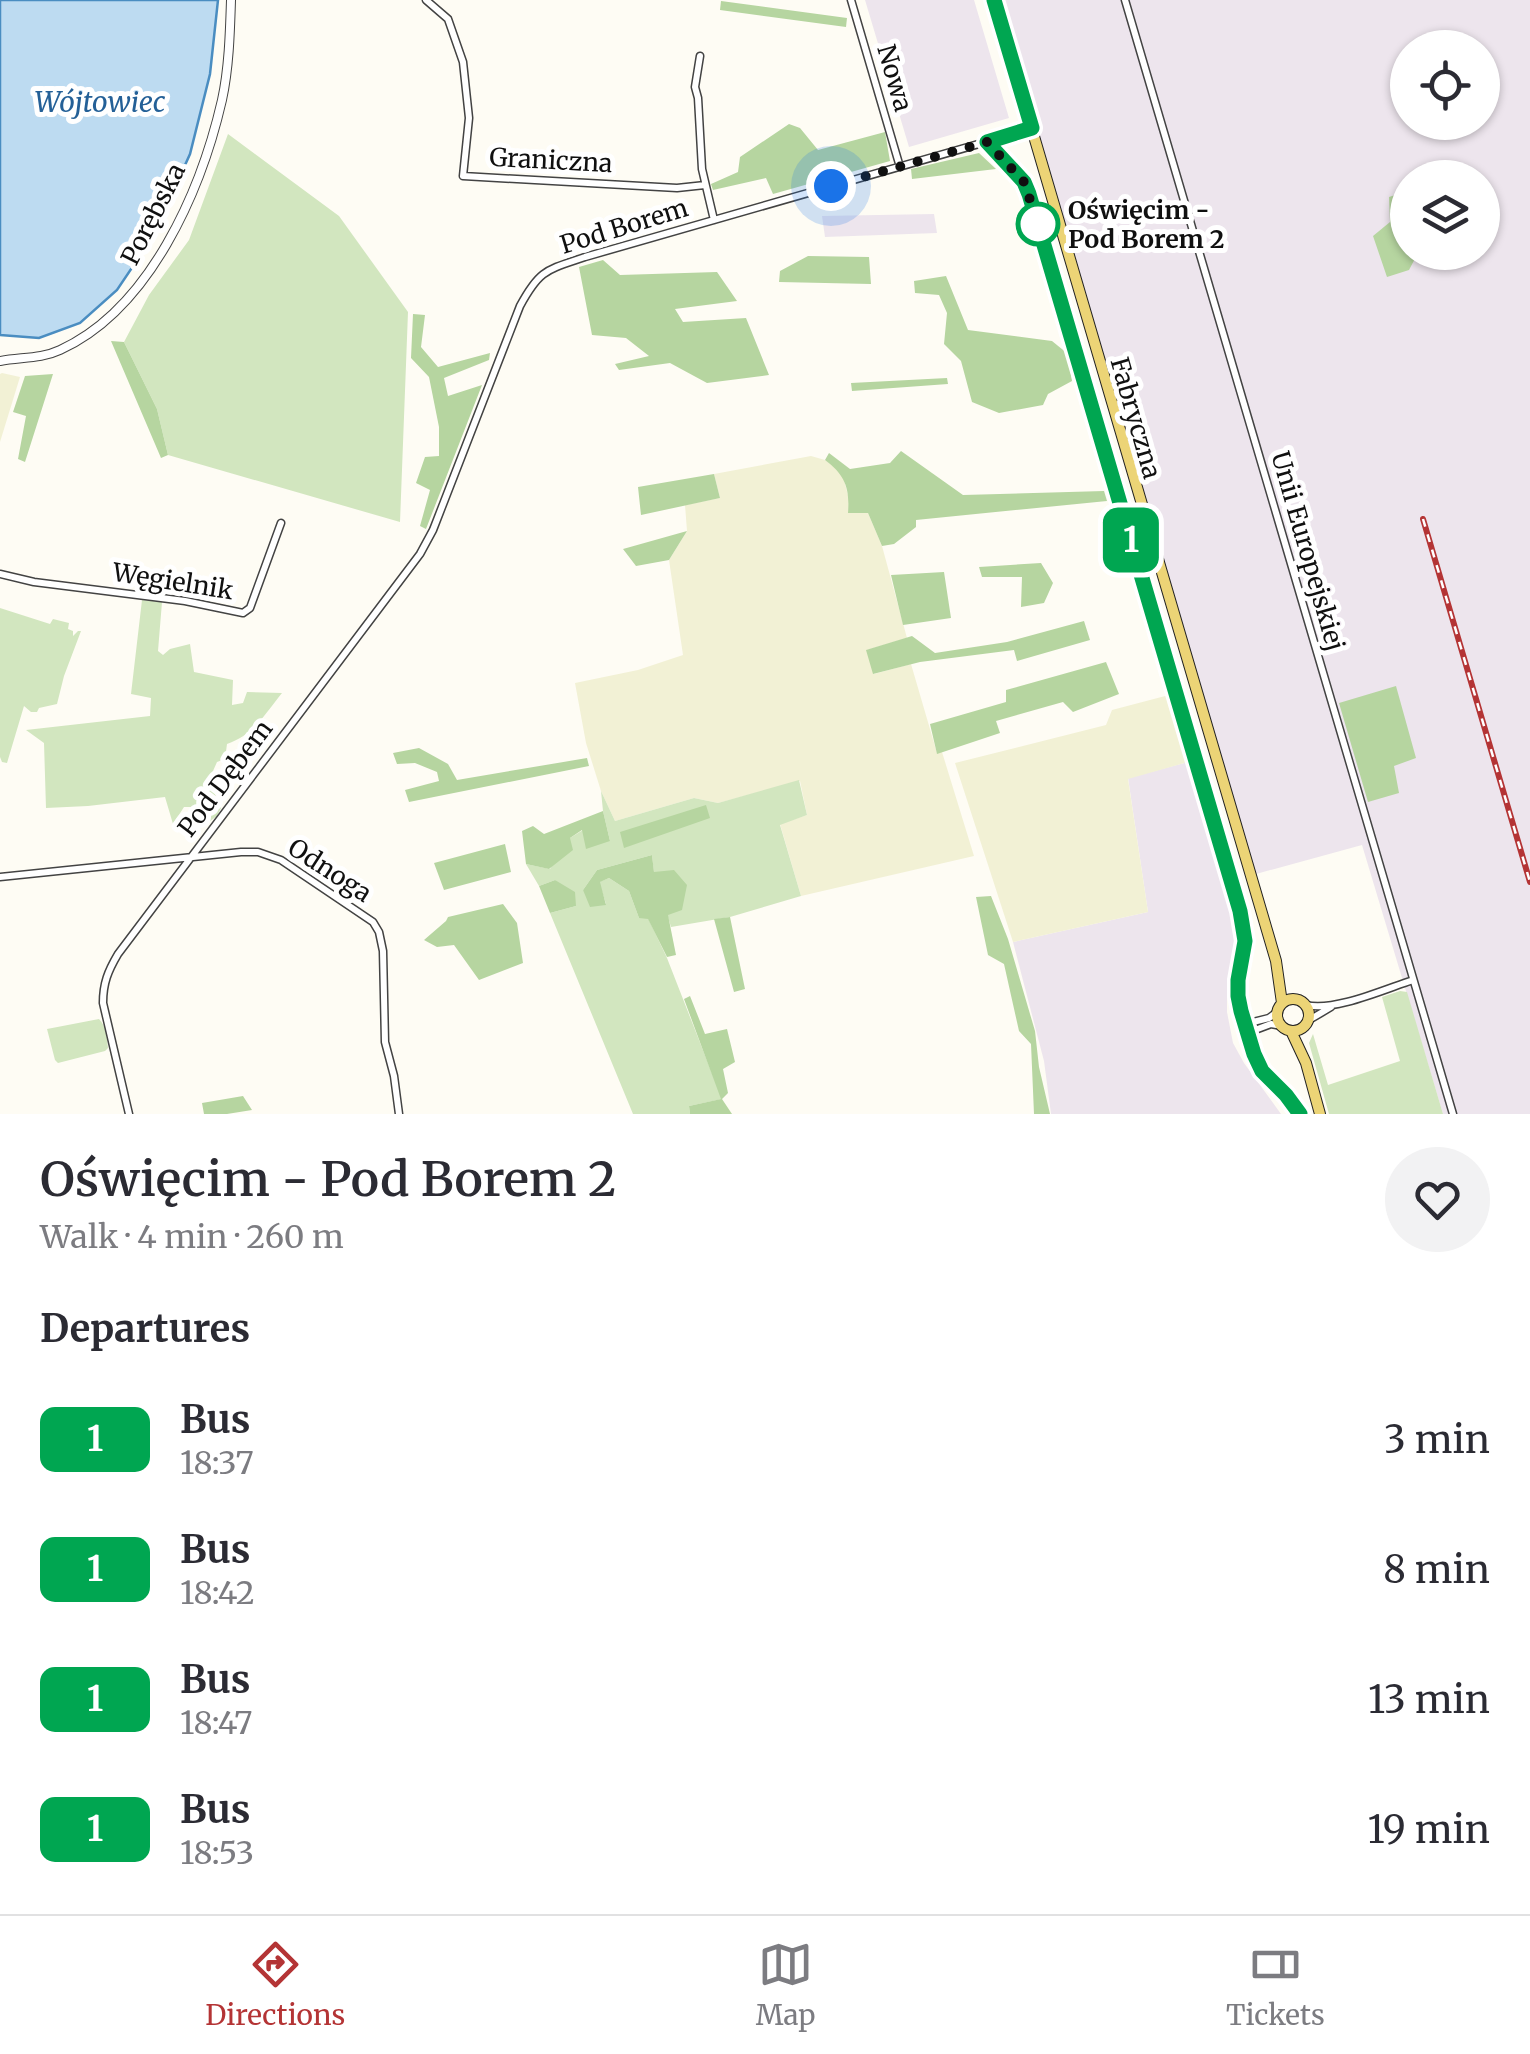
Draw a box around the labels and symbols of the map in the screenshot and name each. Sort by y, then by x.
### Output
street label: Nowa [870,41,920,115]
water label: Wójtowiec [34,84,166,120]
street label: Graniczna [489,141,613,179]
street label: Porębska [114,158,192,270]
your location [806,161,856,211]
street label: Pod Borem [556,191,692,261]
place label: Oświęcim - Pod Borem 2 [1068,194,1224,255]
marker: Oświęcim - Pod Borem 2 [1017,203,1059,245]
street label: Fabryczna [1103,354,1169,482]
street label: Unii Europejskiej [1264,447,1352,655]
line badge: 1 [1098,508,1164,572]
street label: Węgielnik [109,556,236,606]
street label: Pod Dębem [171,713,279,843]
street label: Odnoga [282,831,378,909]

